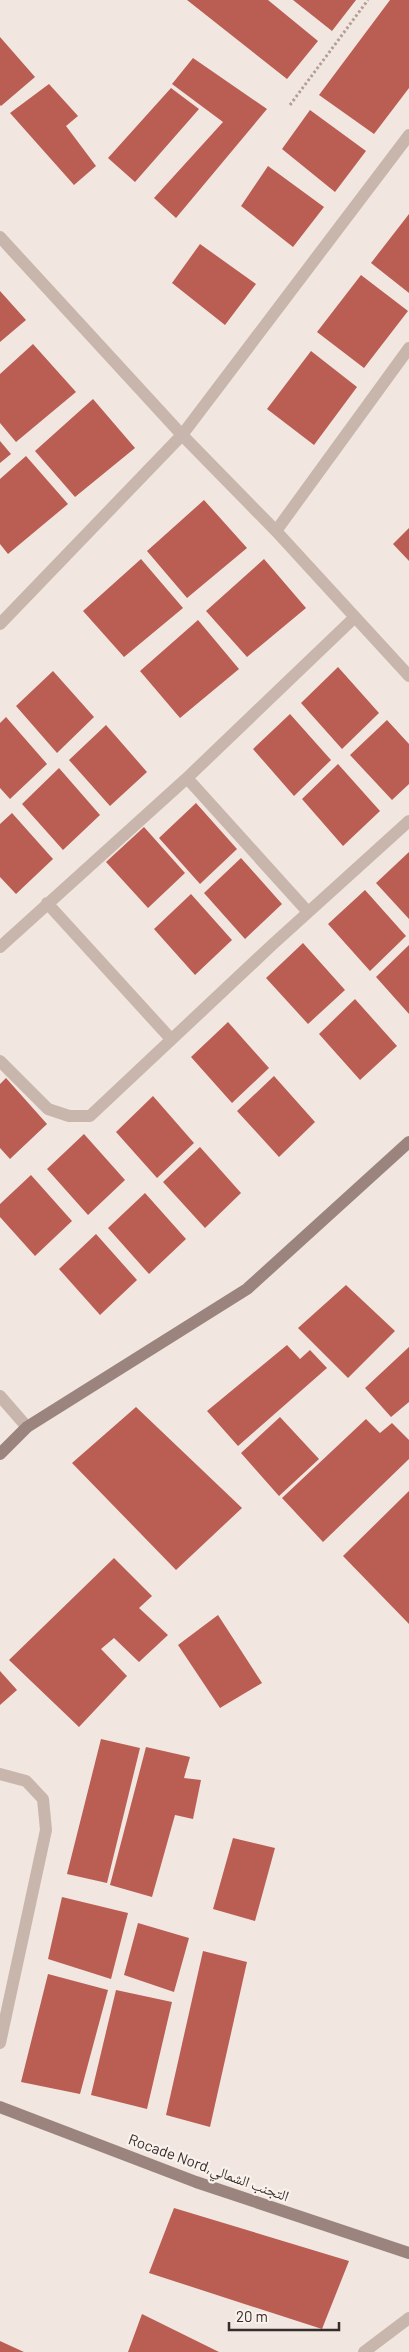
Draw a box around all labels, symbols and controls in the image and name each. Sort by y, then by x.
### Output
street label: Rocade Nord,التجنب الشمالي [125,2130,292,2208]
scale bar [229,2300,339,2332]
text: 20 m [236,2307,268,2325]

